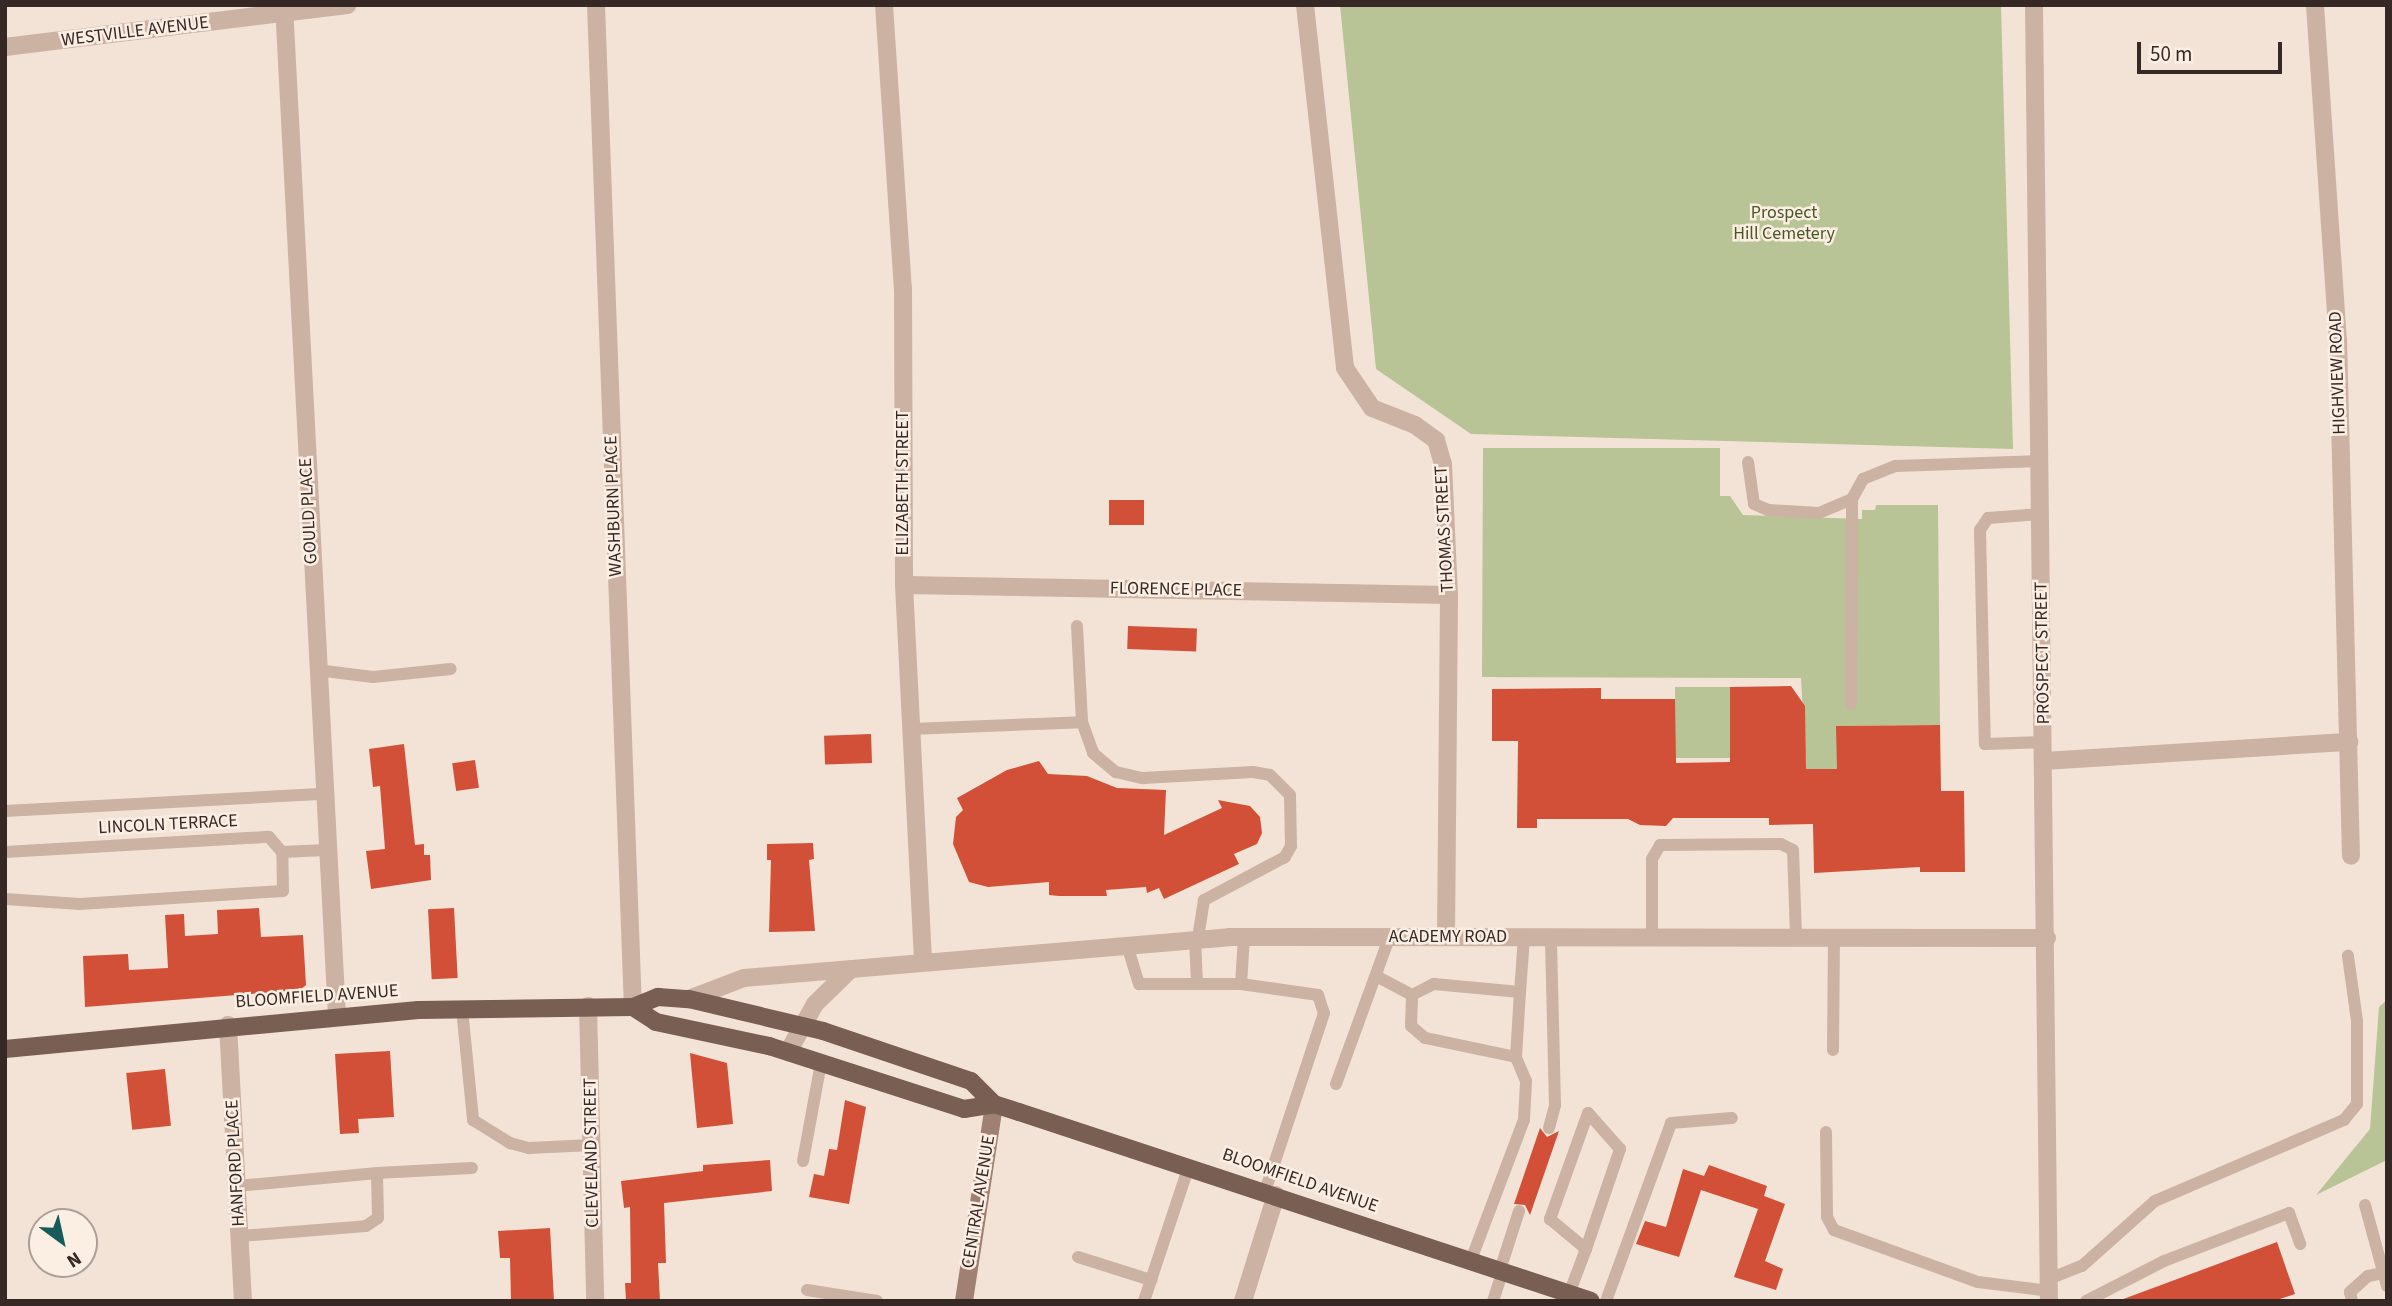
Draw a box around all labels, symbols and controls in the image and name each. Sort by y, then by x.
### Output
street label: WESTVILLE AVENUE [60,12,210,52]
scale bar [2140,28,2285,72]
text: 50 m [2150,39,2192,69]
park label: Prospect Hill Cemetery [1733,203,1835,246]
street label: HIGHVIEW ROAD [2325,311,2351,435]
street label: ELIZABETH STREET [892,410,914,556]
street label: WASHBURN PLACE [601,435,627,577]
street label: GOULD PLACE [295,457,323,565]
street label: THOMAS STREET [1431,465,1459,593]
street label: FLORENCE PLACE [1110,578,1242,602]
street label: PROSPECT STREET [2031,582,2055,724]
street label: LINCOLN TERRACE [98,811,238,839]
street label: ACADEMY ROAD [1389,926,1507,948]
street label: BLOOMFIELD AVENUE [235,981,399,1013]
street label: CLEVELAND STREET [580,1078,604,1228]
street label: HANFORD PLACE [222,1099,250,1227]
street label: CENTRAL AVENUE [958,1134,1000,1270]
street label: BLOOMFIELD AVENUE [1219,1144,1381,1218]
north arrow [28,1208,98,1278]
text: N [61,1245,86,1274]

